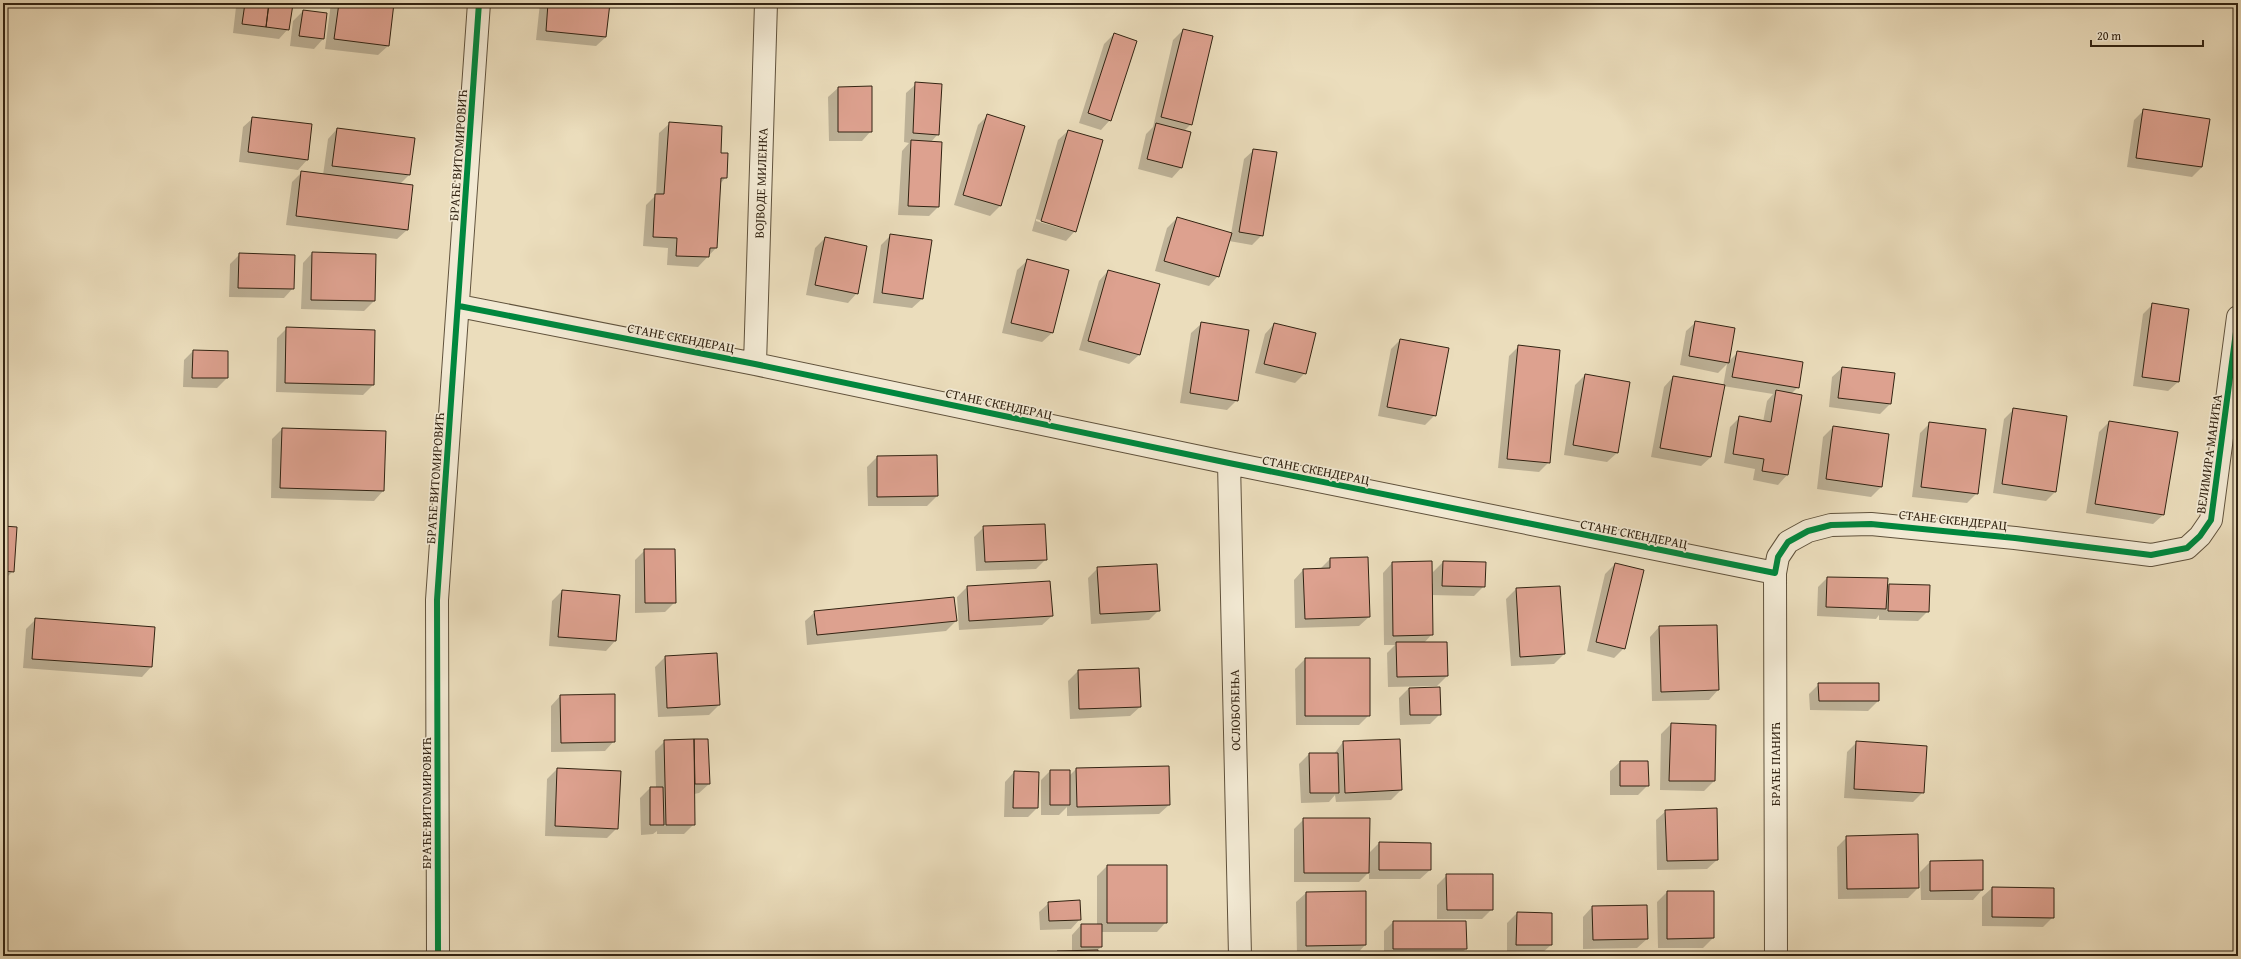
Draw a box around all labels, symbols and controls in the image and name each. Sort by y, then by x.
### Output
scale bar [2091,22,2203,48]
text: 20 m [2097,27,2121,44]
street label: БРАЋЕ ВИТОМИРОВИЋ [444,88,472,222]
street label: ВОЈВОДЕ МИЛЕНКА [750,127,772,239]
street label: СТАНЕ СКЕНДЕРАЦ [626,318,737,358]
street label: СТАНЕ СКЕНДЕРАЦ [944,383,1055,425]
street label: ВЕЛИМИРА МАНИЋА [2191,393,2227,515]
street label: БРАЋЕ ВИТОМИРОВИЋ [421,411,449,545]
street label: СТАНЕ СКЕНДЕРАЦ [1261,450,1372,490]
street label: СТАНЕ СКЕНДЕРАЦ [1898,505,2009,535]
street label: СТАНЕ СКЕНДЕРАЦ [1579,514,1690,554]
street label: ОСЛОБОЂЕЊА [1225,669,1245,751]
street label: БРАЋЕ ПАНИЋ [1766,721,1785,806]
street label: БРАЋЕ ВИТОМИРОВИЋ [417,737,436,869]

